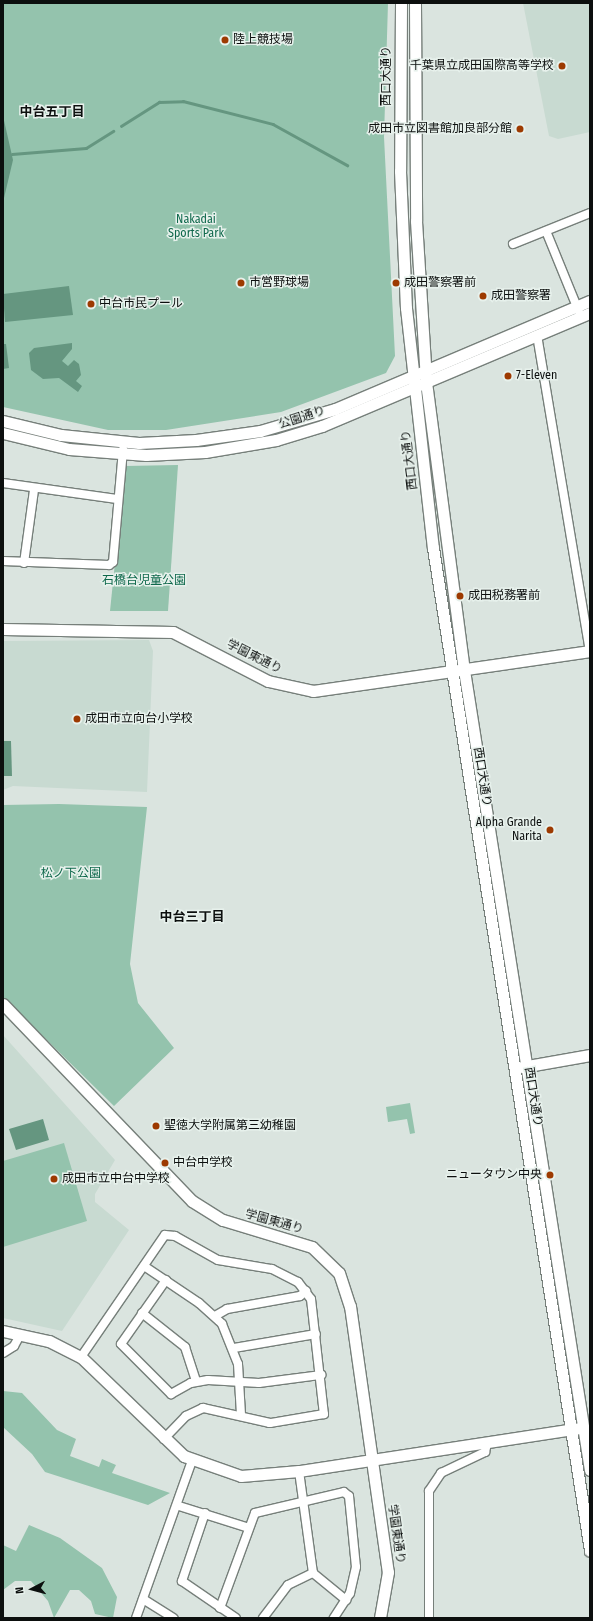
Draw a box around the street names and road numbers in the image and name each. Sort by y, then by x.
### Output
street label: 西口大通り [380,46,394,106]
street label: 公園通り [277,404,327,432]
street label: 西口大通り [399,429,421,491]
street label: 学園東通り [224,637,284,677]
street label: 西口大通り [470,746,494,808]
street label: 西口大通り [521,1066,545,1128]
street label: 学園東通り [243,1207,305,1237]
street label: 学園東通り [385,1503,407,1565]

